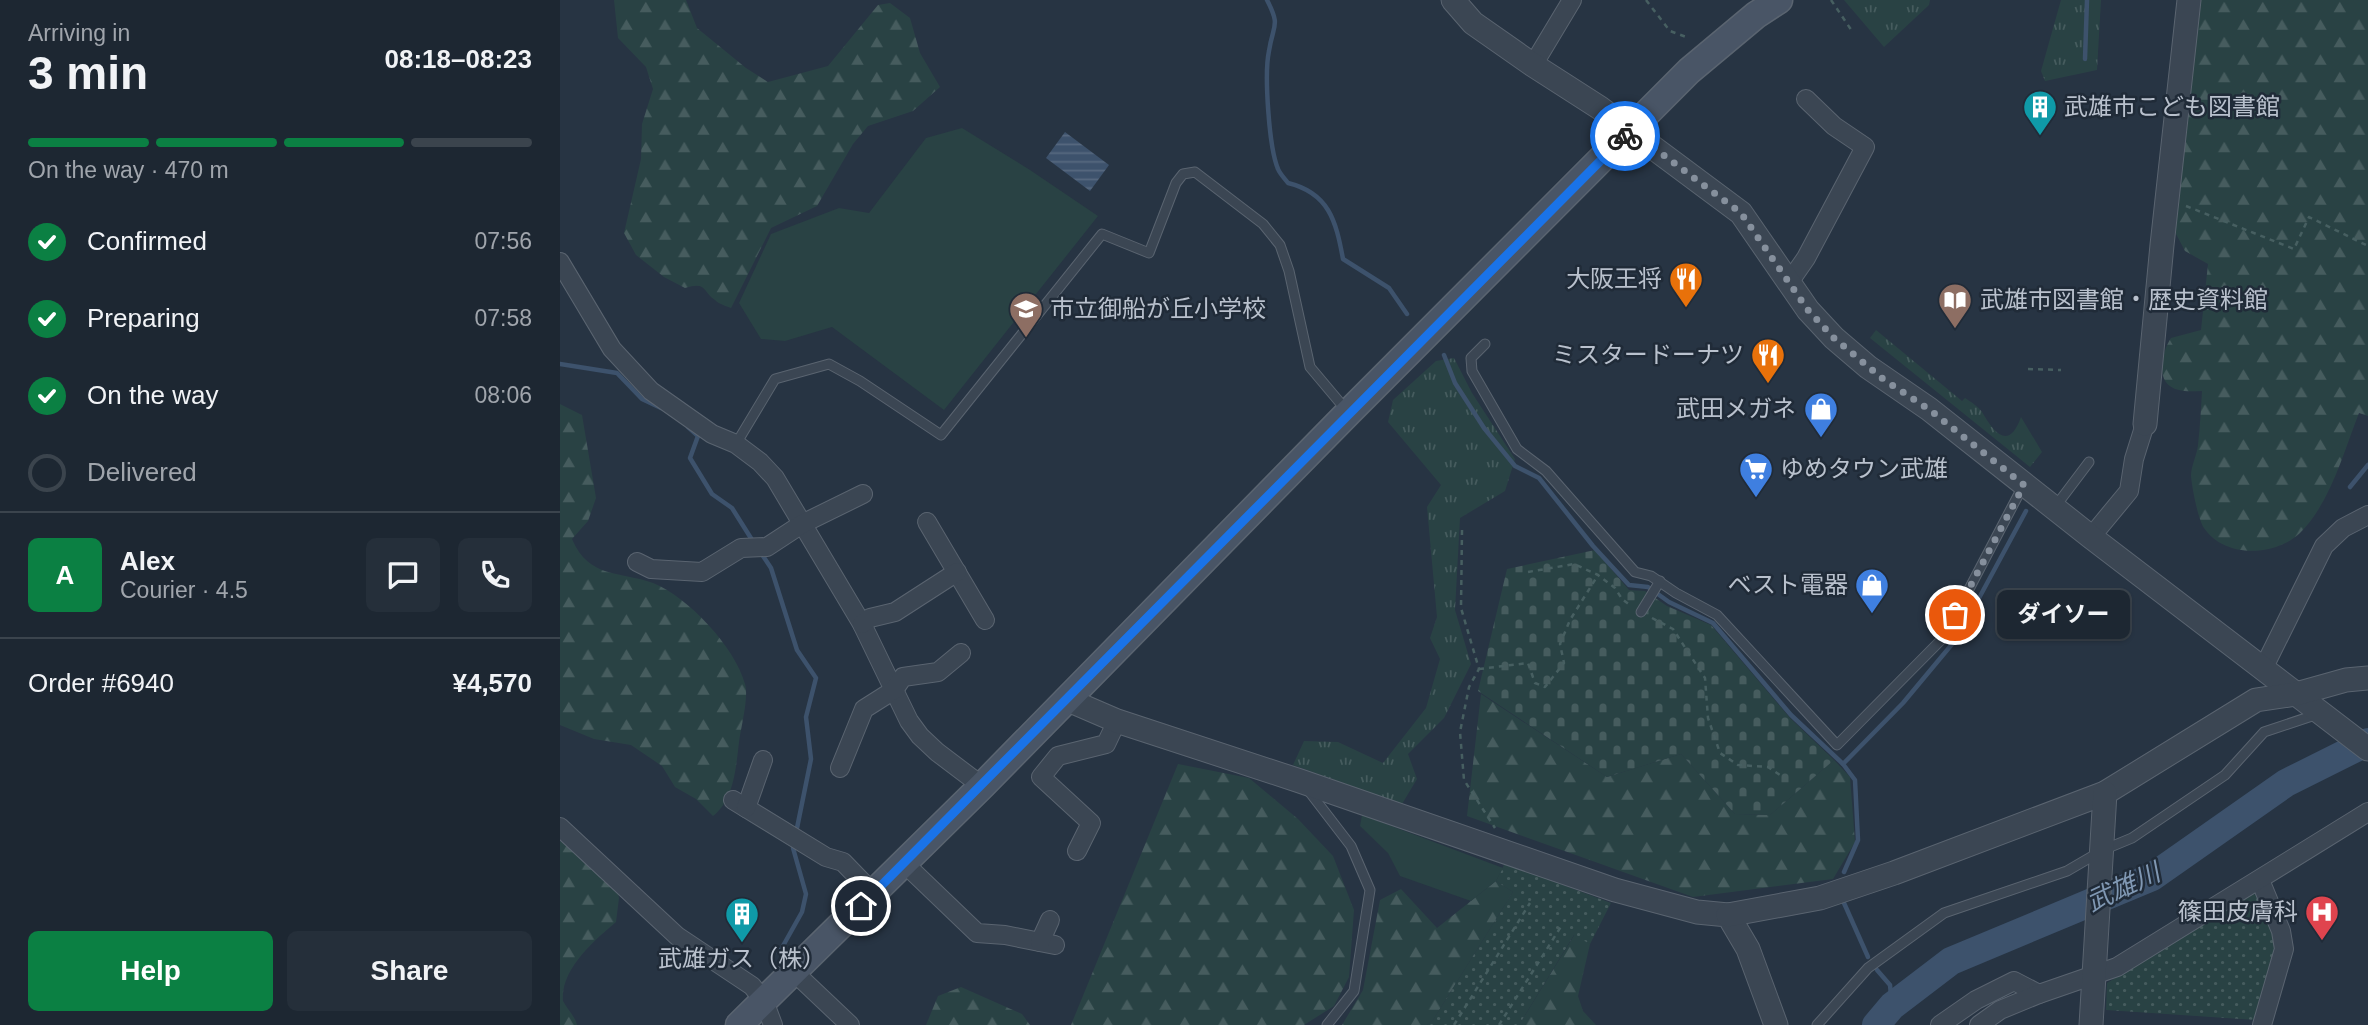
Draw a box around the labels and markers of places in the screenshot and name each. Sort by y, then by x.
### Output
building icon: 武雄市こども図書館 [2021,88,2059,137]
place label: 武雄市こども図書館 [2064,93,2280,120]
restaurant icon: 大阪王将 [1667,260,1705,309]
place label: 大阪王将 [1566,265,1662,292]
library icon: 武雄市図書館・歴史資料館 [1936,281,1974,330]
place label: 武雄市図書館・歴史資料館 [1980,286,2268,313]
school or university icon: 市立御船が丘小学校 [1007,290,1045,339]
place label: 市立御船が丘小学校 [1050,295,1266,322]
restaurant icon: ミスタードーナツ [1749,336,1787,385]
place label: ミスタードーナツ [1552,341,1744,368]
shop icon: 武田メガネ [1802,390,1840,439]
place label: 武田メガネ [1676,395,1796,422]
supermarket icon: ゆめタウン武雄 [1737,450,1775,499]
place label: ゆめタウン武雄 [1780,455,1948,482]
shop icon: ベスト電器 [1853,566,1891,615]
place label: ベスト電器 [1728,571,1848,598]
pin [1925,585,1985,645]
callout: ダイソー [1997,590,2130,640]
pin [831,876,891,936]
hospital icon: 篠田皮膚科 [2303,893,2341,942]
building icon: 武雄ガス（株） [723,895,761,944]
place label: 篠田皮膚科 [2178,898,2298,925]
place label: 武雄ガス（株） [658,945,826,972]

